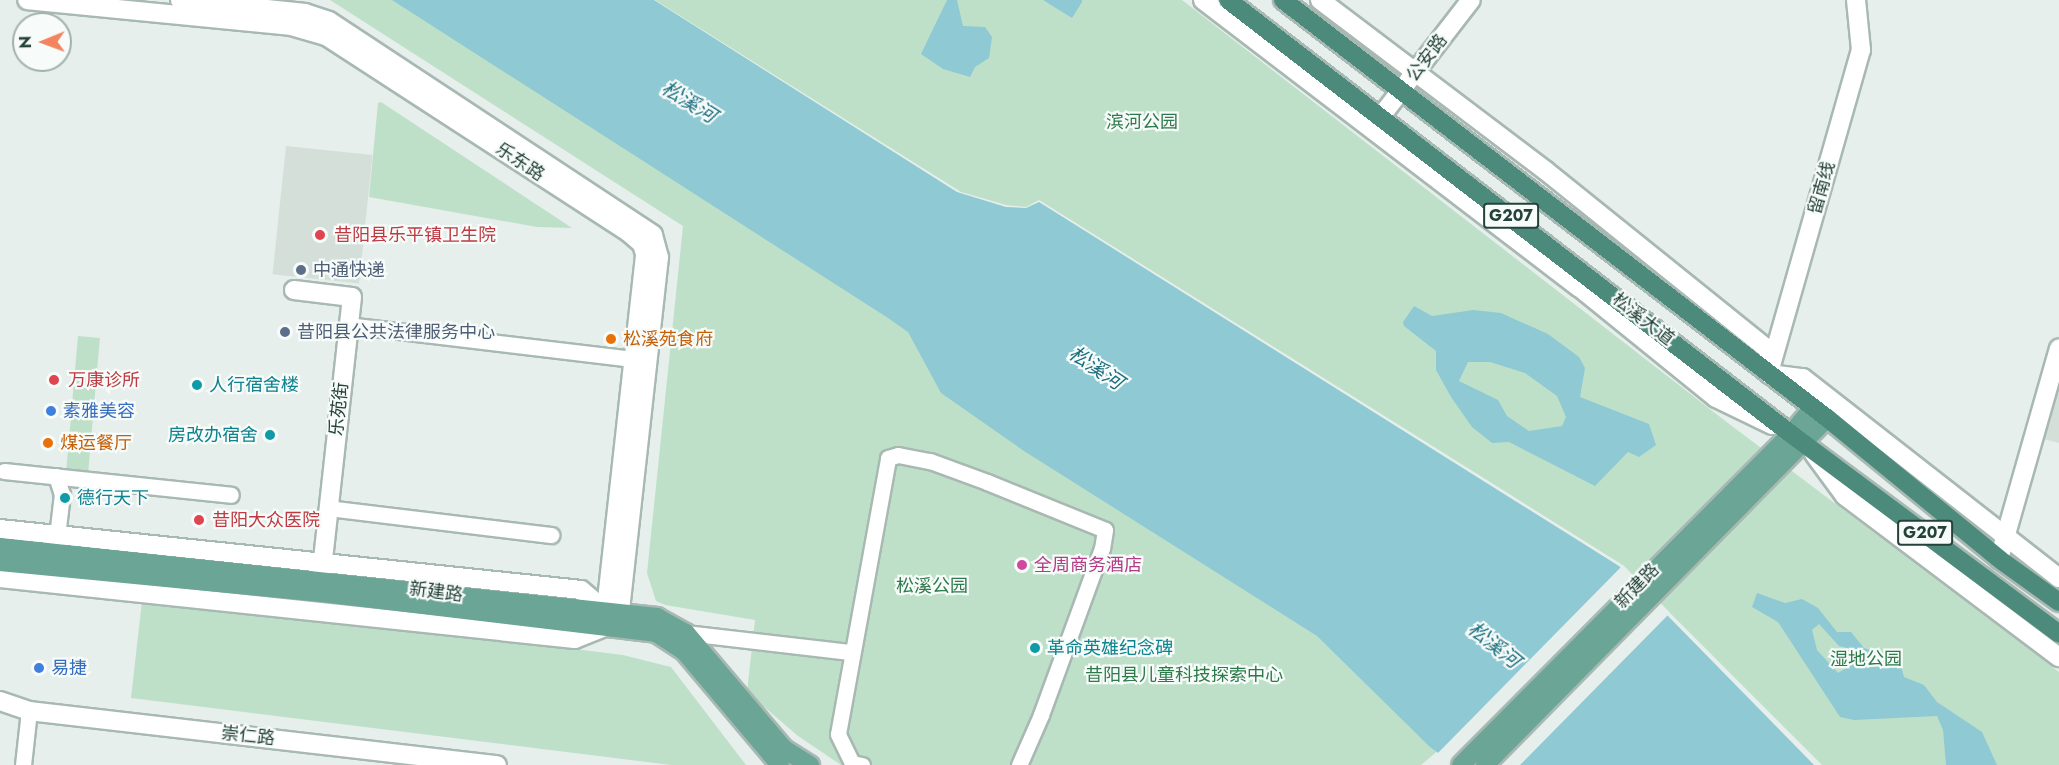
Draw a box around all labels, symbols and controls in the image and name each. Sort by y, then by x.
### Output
north arrow [12,12,72,72]
street label: 公安路 [1402,30,1452,86]
text: N [14,36,37,49]
water label: 松溪河 [657,76,721,128]
park label: 滨河公园 [1106,111,1178,133]
street label: 乐东路 [491,138,549,186]
street label: 留南线 [1804,159,1840,217]
road number: G207 [1482,203,1540,229]
place label: 昔阳县乐平镇卫生院 [334,224,496,246]
marker: 昔阳县乐平镇卫生院 [311,226,329,244]
place label: 中通快递 [313,259,385,281]
marker: 中通快递 [294,263,308,277]
street label: 松溪大道 [1608,288,1678,350]
place label: 昔阳县公共法律服务中心 [297,321,495,343]
marker: 昔阳县公共法律服务中心 [278,325,292,339]
place label: 松溪苑食府 [623,328,713,350]
marker: 松溪苑食府 [604,332,618,346]
water label: 松溪河 [1064,341,1128,395]
place label: 万康诊所 [68,369,140,391]
marker: 万康诊所 [45,371,63,389]
place label: 人行宿舍楼 [209,374,299,396]
marker: 人行宿舍楼 [190,378,204,392]
street label: 乐苑街 [325,381,353,437]
place label: 素雅美容 [63,400,135,422]
marker: 素雅美容 [44,404,58,418]
place label: 房改办宿舍 [168,424,258,446]
marker: 房改办宿舍 [263,428,277,442]
place label: 煤运餐厅 [60,432,132,454]
marker: 煤运餐厅 [41,436,55,450]
place label: 德行天下 [77,487,149,509]
marker: 德行天下 [58,491,72,505]
place label: 昔阳大众医院 [212,509,320,531]
marker: 昔阳大众医院 [190,511,208,529]
road number: G207 [1896,520,1954,546]
place label: 全周商务酒店 [1034,554,1142,576]
marker: 全周商务酒店 [1015,558,1029,572]
street label: 新建路 [1610,559,1664,613]
park label: 松溪公园 [896,575,968,597]
street label: 新建路 [408,578,464,606]
water label: 松溪河 [1463,617,1525,673]
place label: 革命英雄纪念碑 [1047,637,1173,659]
marker: 革命英雄纪念碑 [1028,641,1042,655]
park label: 湿地公园 [1830,648,1902,670]
place label: 易捷 [51,657,87,679]
marker: 易捷 [32,661,46,675]
park label: 昔阳县儿童科技探索中心 [1085,664,1283,686]
street label: 崇仁路 [220,722,276,750]

